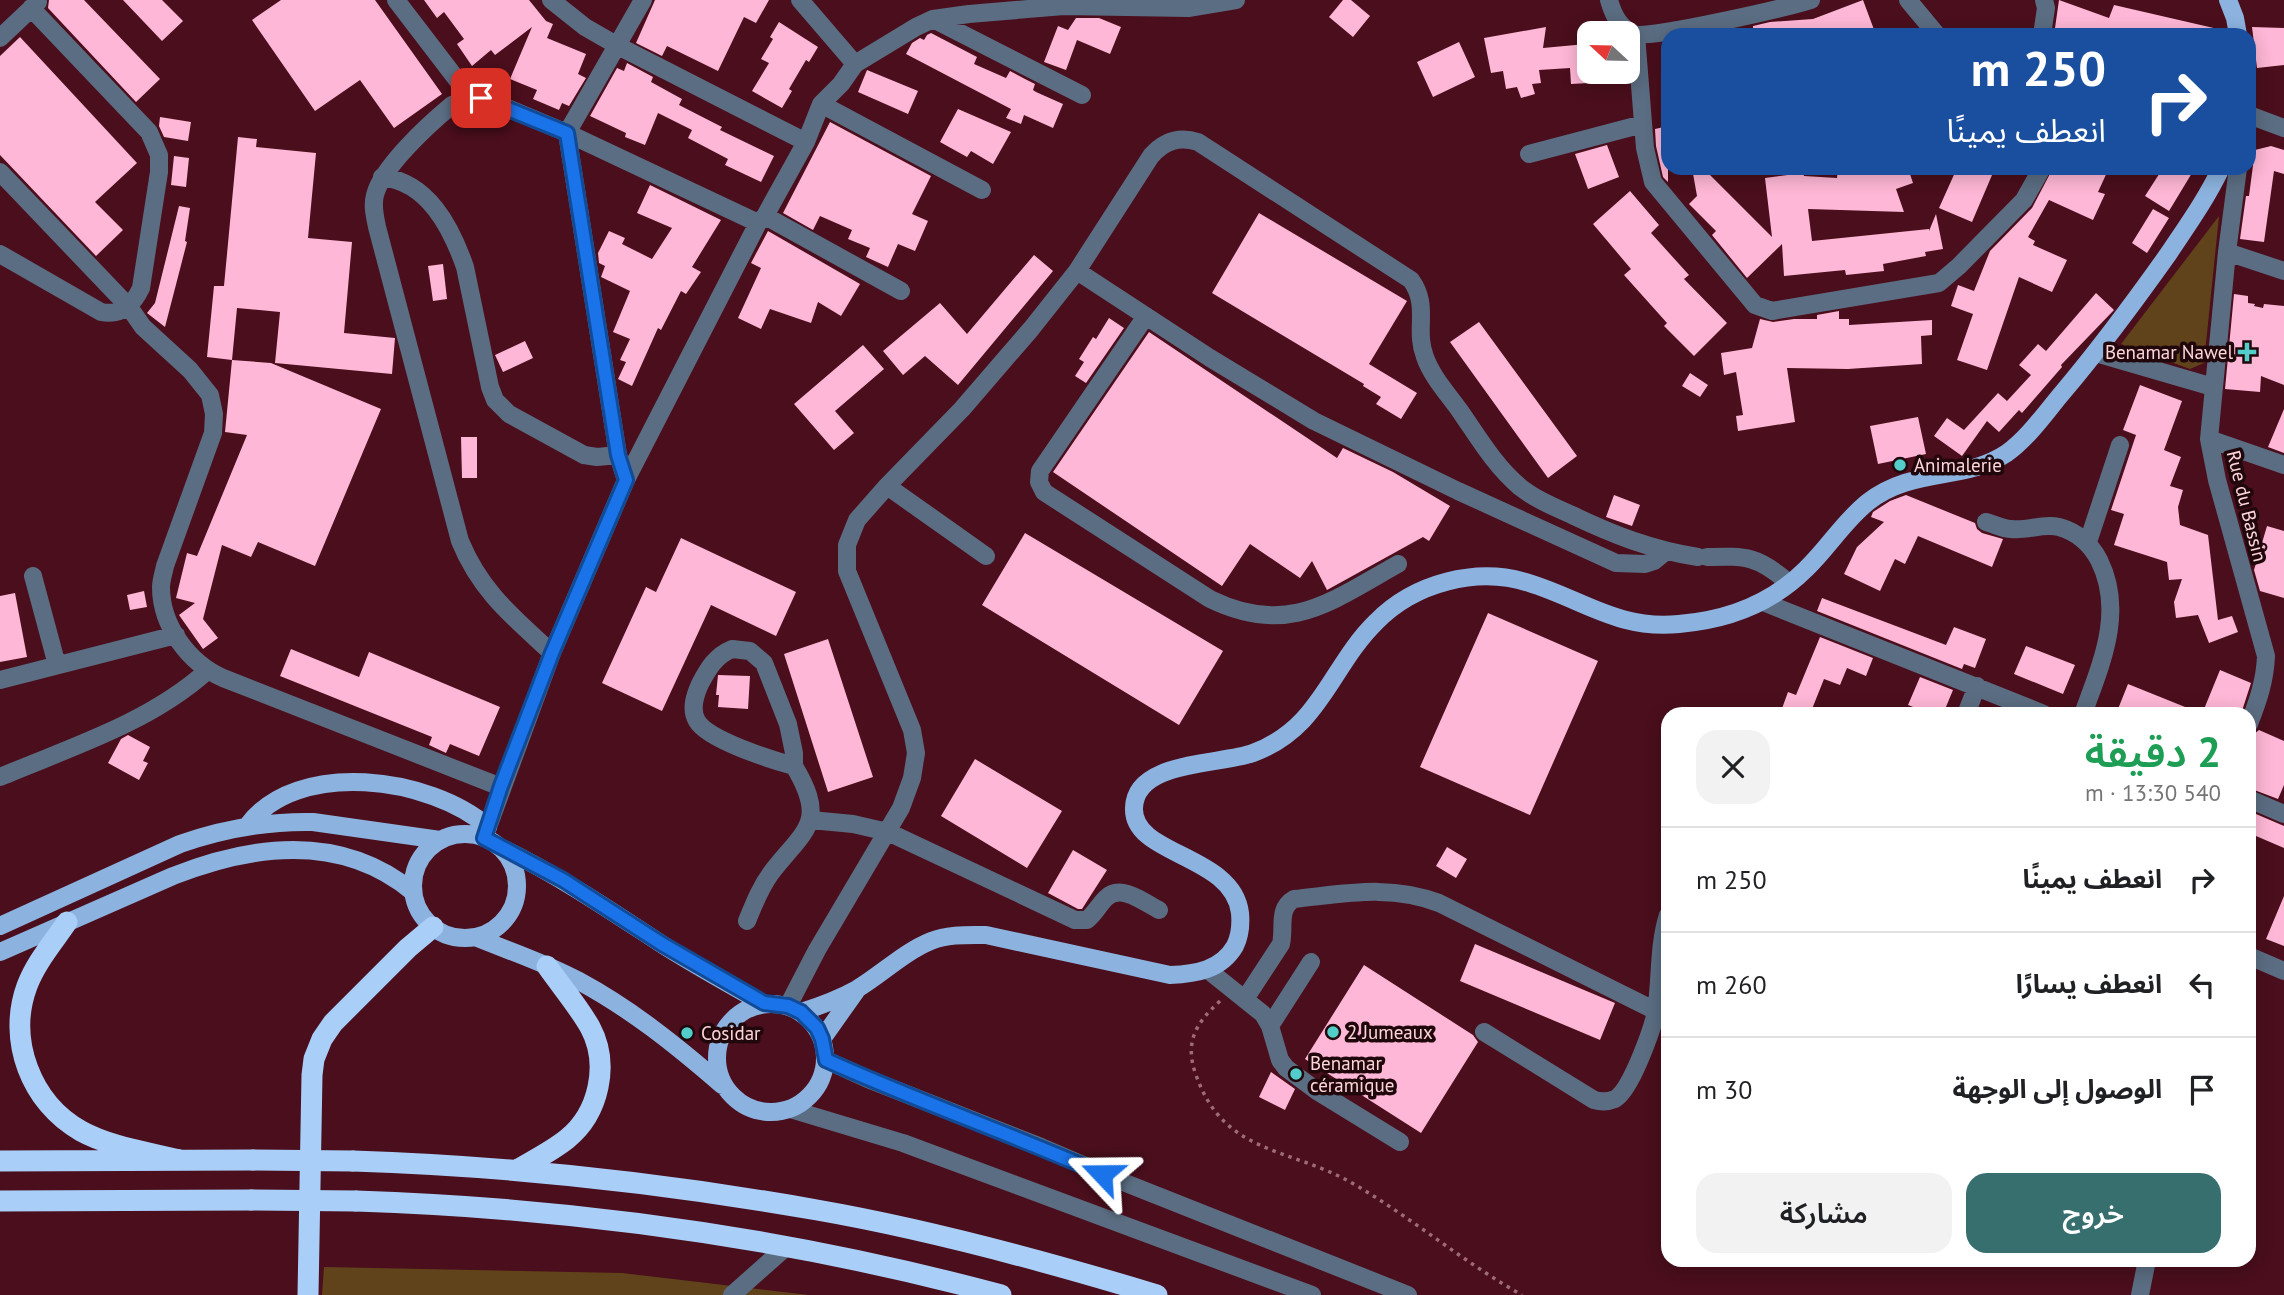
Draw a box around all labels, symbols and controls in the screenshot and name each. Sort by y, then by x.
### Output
north arrow [1577,21,1640,84]
map controls [1577,21,1640,84]
text: 250 m [1971,36,2106,100]
icon: right [2130,56,2221,147]
pin [451,68,511,128]
icon: arrive [462,79,500,117]
text: انعطف يمينًا [1946,109,2106,151]
place label: Benamar Nawel [2105,340,2233,364]
marker: Benamar Nawel [2239,344,2255,360]
street label: Rue du Bassin [2222,448,2272,564]
place label: Animalerie [1914,453,2002,477]
marker: Animalerie [1892,457,1908,473]
text: 2 دقيقة [2085,724,2221,779]
button: close [1696,730,1770,804]
text: 540 m · 13:30 [2085,778,2221,807]
icon: right [2183,861,2221,899]
text: انعطف يمينًا [2022,862,2162,895]
text: 250 m [1696,863,1767,896]
icon: left [2183,966,2221,1004]
text: انعطف يسارًا [2016,967,2162,1000]
text: 260 m [1696,968,1767,1001]
place label: 2 Jumeaux [1347,1020,1433,1044]
place label: Cosidar [701,1021,761,1045]
marker: 2 Jumeaux [1325,1024,1341,1040]
marker: Cosidar [679,1025,695,1041]
place label: Benamar céramique [1310,1051,1394,1097]
marker: Benamar céramique [1288,1066,1304,1082]
icon: arrive [2183,1071,2221,1109]
text: الوصول إلى الوجهة [1953,1072,2162,1105]
text: 30 m [1696,1073,1752,1106]
position arrow [1065,1137,1139,1211]
button: مشاركة [1696,1173,1952,1253]
button: خروج [1966,1173,2221,1253]

